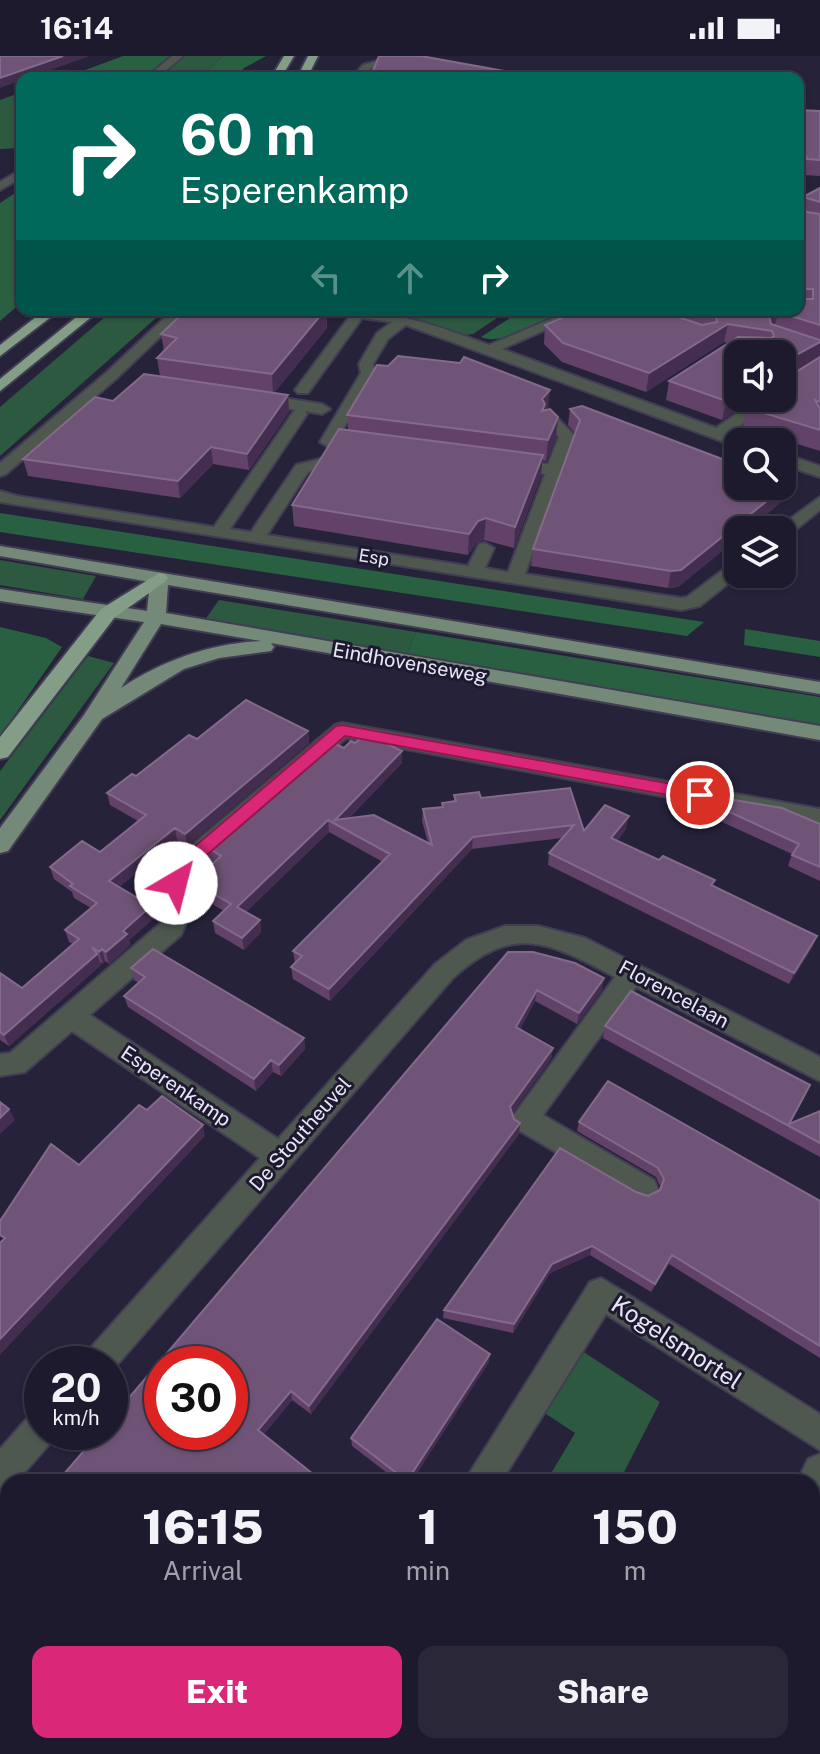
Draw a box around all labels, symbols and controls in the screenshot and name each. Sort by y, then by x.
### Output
text: 16:14 [40,10,113,46]
text: 60 m [180,102,316,168]
icon: right [48,104,152,208]
text: Esperenkamp [180,169,409,211]
icon: left [304,256,348,300]
icon: ahead [388,256,432,300]
icon: right [472,256,516,300]
map controls [724,340,796,588]
button: sound [724,340,796,412]
button: search [724,428,796,500]
button: layers [724,516,796,588]
street label: Esp [357,544,391,570]
street label: Eindhovenseweg [331,638,489,688]
pin [666,761,734,829]
icon: arrive [678,773,722,817]
position arrow [134,841,218,925]
street label: Florencelaan [615,955,733,1033]
street label: Esperenkamp [117,1040,235,1132]
street label: De Stoutheuvel [244,1072,356,1196]
street label: Kogelsmortel [607,1290,747,1394]
speed limit sign: 30 [144,1346,248,1450]
text: 20 [50,1364,102,1411]
text: km/h [52,1406,100,1430]
text: 16:15 [142,1498,264,1555]
text: 1 [417,1498,438,1555]
text: 150 [592,1498,678,1555]
text: Arrival [163,1555,243,1586]
text: min [406,1555,450,1586]
text: m [624,1555,646,1586]
button: Exit [32,1646,402,1738]
button: Share [418,1646,788,1738]

